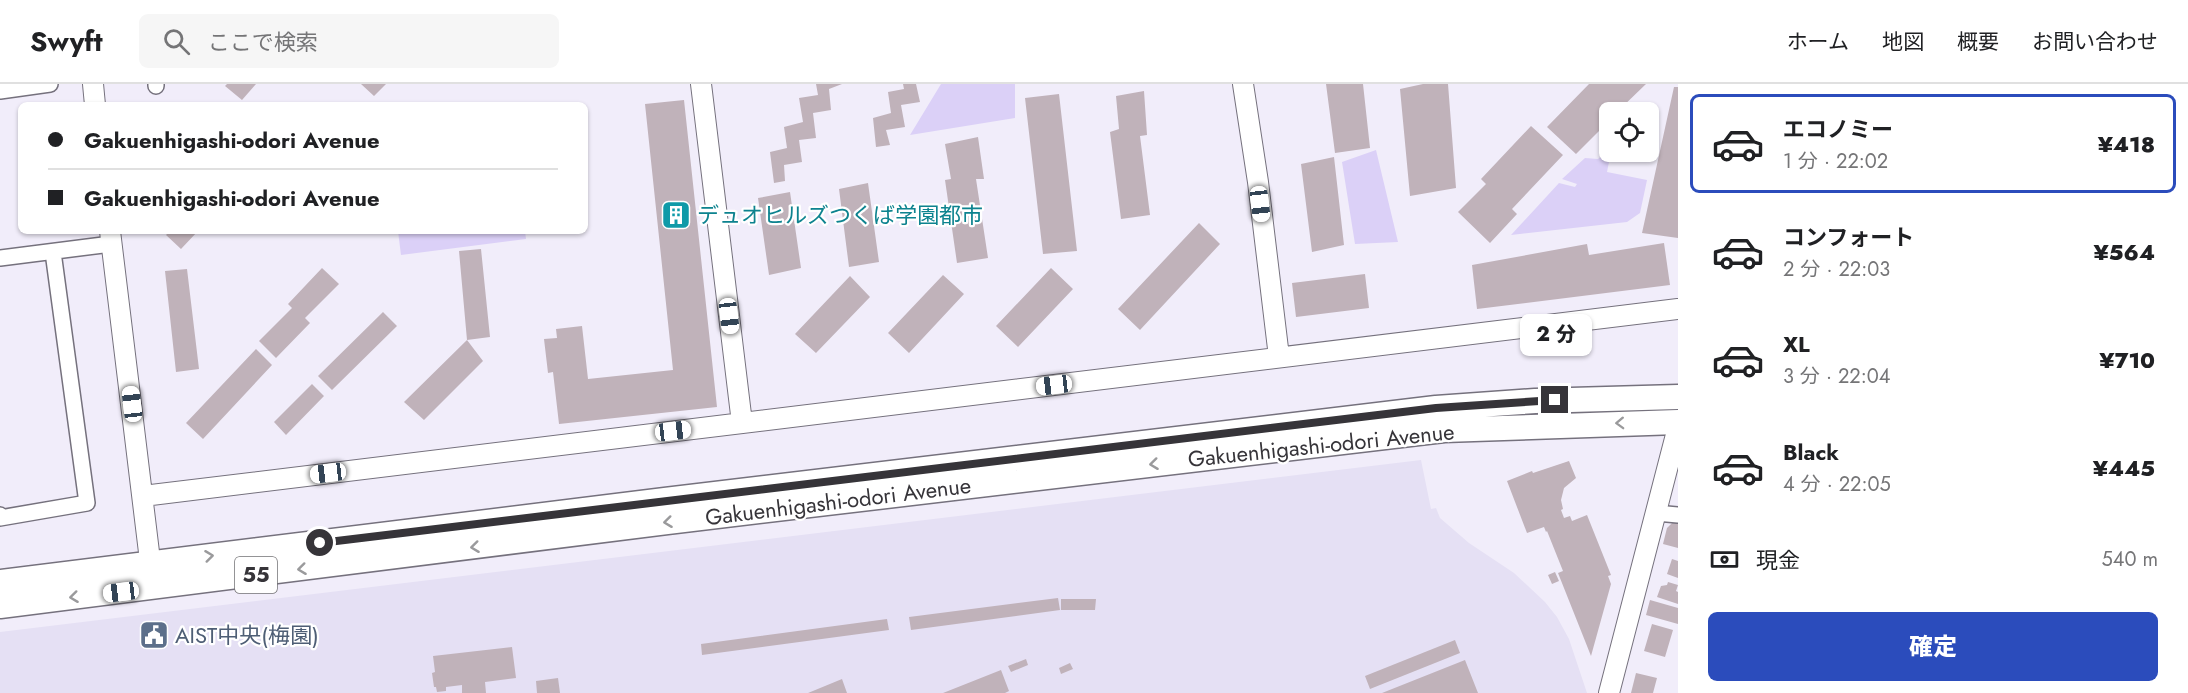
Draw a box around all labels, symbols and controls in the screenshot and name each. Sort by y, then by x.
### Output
search box [139,14,559,68]
text: Swyft [30,21,103,62]
icon: search [160,25,193,58]
text: ここで検索 [208,26,318,58]
text: ホーム [1787,27,1849,57]
text: 地図 [1882,27,1924,57]
text: 概要 [1957,27,1999,57]
text: お問い合わせ [2032,27,2158,57]
map controls [1599,102,1659,162]
button: locate [1599,102,1659,162]
text: エコノミー [1783,113,1893,145]
icon: car [1711,117,1765,171]
text: Gakuenhigashi-odori Avenue [84,124,380,156]
text: ¥418 [2098,128,2155,160]
text: 1 分 · 22:02 [1783,147,1888,176]
text: Gakuenhigashi-odori Avenue [84,182,380,214]
car [1249,185,1271,223]
building icon: デュオヒルズつくば学園都市 [660,199,692,231]
place label: デュオヒルズつくば学園都市 [697,199,983,231]
text: コンフォート [1783,221,1914,253]
icon: car [1711,225,1765,279]
text: ¥564 [2094,236,2155,268]
text: 2 分 · 22:03 [1783,255,1890,284]
car [718,297,740,335]
callout: 2 分 [1519,313,1591,355]
text: 2 分 [1536,320,1576,349]
text: XL [1783,328,1810,360]
icon: car [1711,333,1765,387]
text: ¥710 [2099,344,2155,376]
text: 3 分 · 22:04 [1783,362,1890,391]
car [1035,374,1073,396]
car [121,385,143,423]
route end [1541,386,1568,413]
street label: Gakuenhigashi-odori Avenue [1186,415,1456,475]
one-way arrow [1615,417,1624,429]
car [654,420,692,442]
text: Black [1783,436,1839,468]
icon: car [1711,441,1765,495]
text: ¥445 [2093,452,2155,484]
one-way arrow [1149,457,1158,470]
car [309,462,347,484]
street label: Gakuenhigashi-odori Avenue [703,469,973,533]
text: 4 分 · 22:05 [1783,470,1891,499]
one-way arrow [664,515,673,527]
route start [306,529,333,556]
one-way arrow [470,540,479,552]
icon: cash [1708,543,1741,576]
text: 現金 [1756,544,1800,576]
text: 540 m [2101,545,2158,574]
one-way arrow [204,551,213,563]
road number: 55 [235,557,277,593]
one-way arrow [297,562,306,575]
car [102,581,140,603]
one-way arrow [70,591,79,603]
button: 確定 [1708,612,2158,681]
public building icon: AIST中央(梅園) [138,619,170,651]
place label: AIST中央(梅園) [175,619,319,651]

